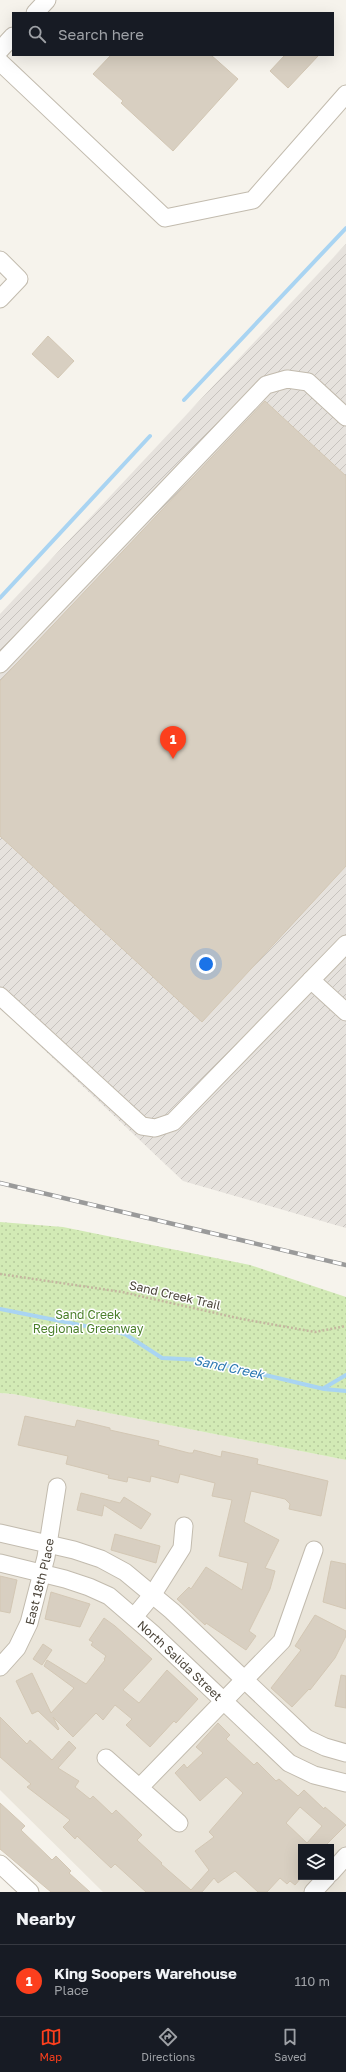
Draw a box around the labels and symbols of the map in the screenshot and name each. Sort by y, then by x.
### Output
pin: 1 [160,726,186,759]
your location [196,954,216,974]
street label: Sand Creek Trail [128,1277,222,1313]
park label: Sand Creek Regional Greenway [33,1307,144,1336]
water label: Sand Creek [193,1352,267,1383]
street label: East 18th Place [21,1537,56,1626]
street label: North Salida Street [135,1617,226,1704]

